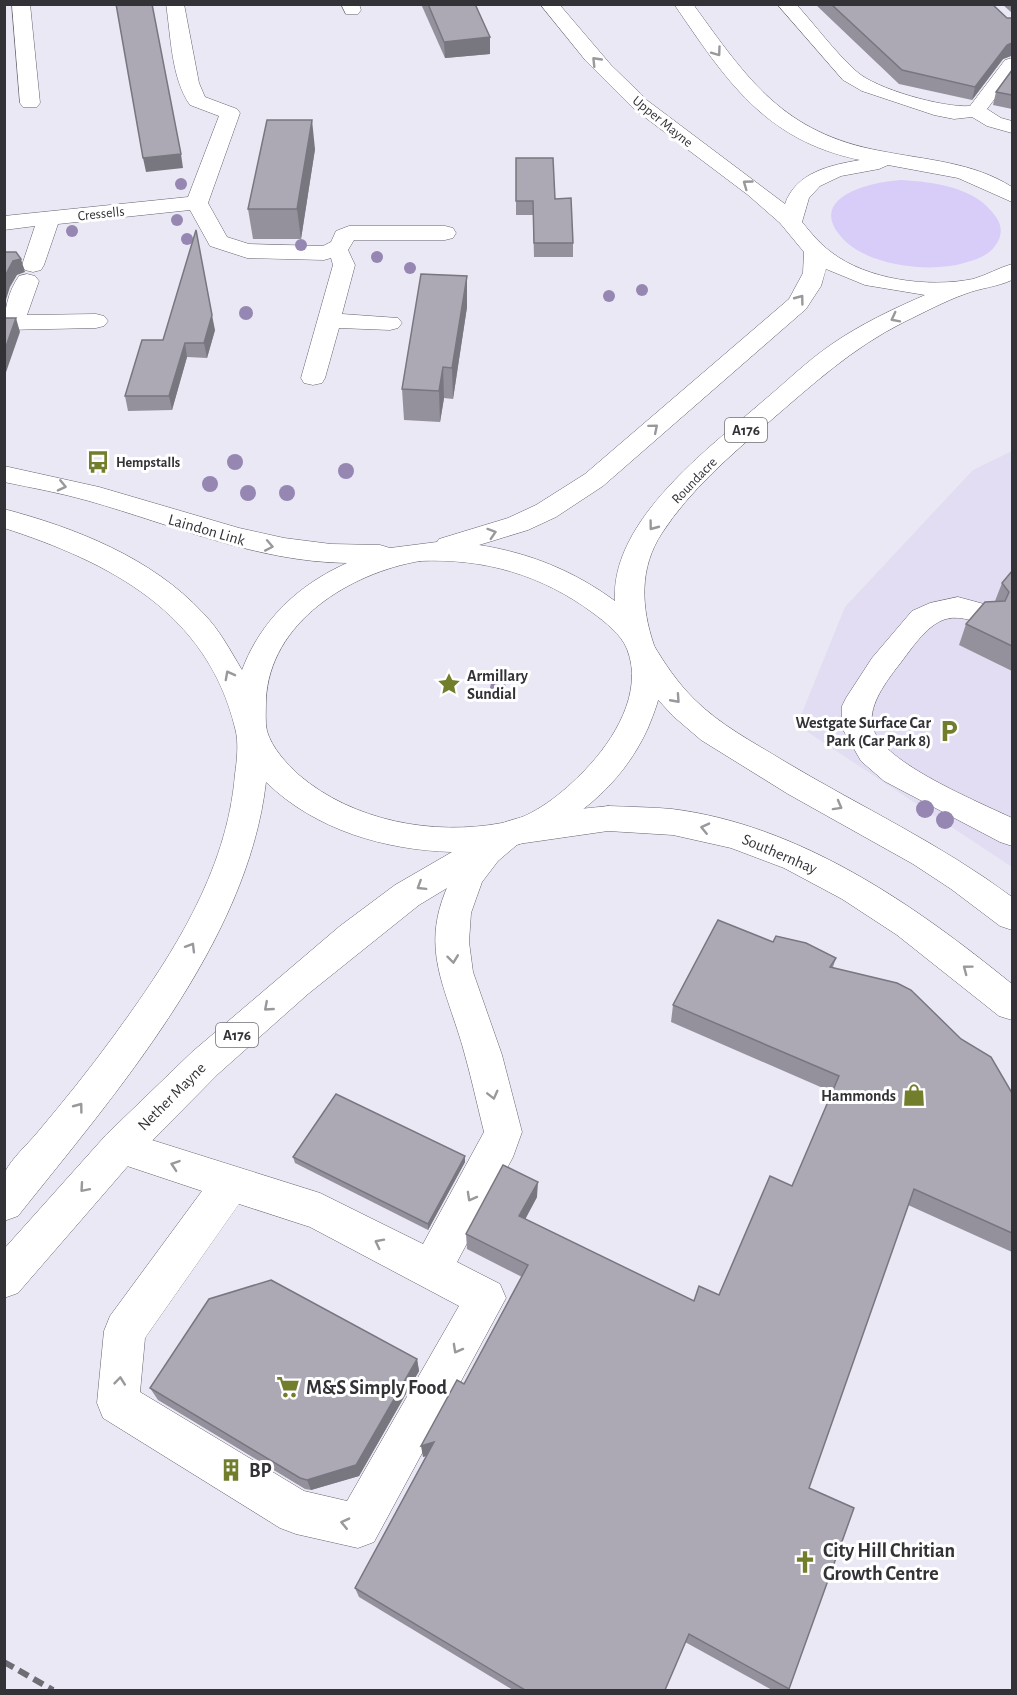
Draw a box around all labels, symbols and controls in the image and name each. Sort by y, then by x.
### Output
one-way arrow [710,45,721,56]
one-way arrow [593,57,604,68]
street label: Upper Mayne [630,93,695,150]
one-way arrow [742,180,753,191]
street label: Cressells [77,205,125,223]
one-way arrow [793,295,804,306]
one-way arrow [891,311,901,322]
road number: A176 [725,418,767,442]
one-way arrow [647,424,658,435]
bus stop icon: Hempstalls [85,449,111,475]
street label: Roundacre [669,455,720,507]
place label: Hempstalls [116,456,180,470]
one-way arrow [57,479,67,492]
street label: Laindon Link [166,511,248,549]
one-way arrow [649,519,660,530]
one-way arrow [486,528,497,541]
one-way arrow [264,539,274,552]
place label: Armillary Sundial [467,668,529,702]
one-way arrow [225,671,236,681]
place icon: Armillary Sundial [436,671,462,697]
one-way arrow [669,692,680,703]
place label: Westgate Surface Car Park (Car Park 8) [795,715,931,749]
parking icon: Westgate Surface Car Park (Car Park 8) [936,718,962,744]
one-way arrow [831,799,842,810]
one-way arrow [700,822,710,835]
street label: Southernhay [739,831,820,878]
one-way arrow [417,879,427,891]
one-way arrow [183,943,195,953]
one-way arrow [446,954,458,963]
one-way arrow [962,965,973,976]
one-way arrow [264,1000,275,1011]
road number: A176 [216,1023,258,1047]
street label: Nether Mayne [135,1060,209,1134]
shop icon: Hammonds [901,1082,927,1108]
place label: Hammonds [821,1088,896,1104]
one-way arrow [486,1090,499,1100]
one-way arrow [72,1103,83,1114]
one-way arrow [170,1159,181,1172]
one-way arrow [80,1181,91,1192]
one-way arrow [467,1191,478,1201]
one-way arrow [375,1238,386,1250]
one-way arrow [453,1343,464,1353]
supermarket icon: M&S Simply Food [275,1374,301,1400]
one-way arrow [113,1377,126,1386]
place label: M&S Simply Food [306,1378,447,1398]
building icon: BP [218,1457,244,1483]
place label: BP [249,1461,272,1481]
one-way arrow [341,1518,351,1531]
place label: City Hill Chritian Growth Centre [823,1541,955,1584]
church icon: City Hill Chritian Growth Centre [792,1549,818,1575]

